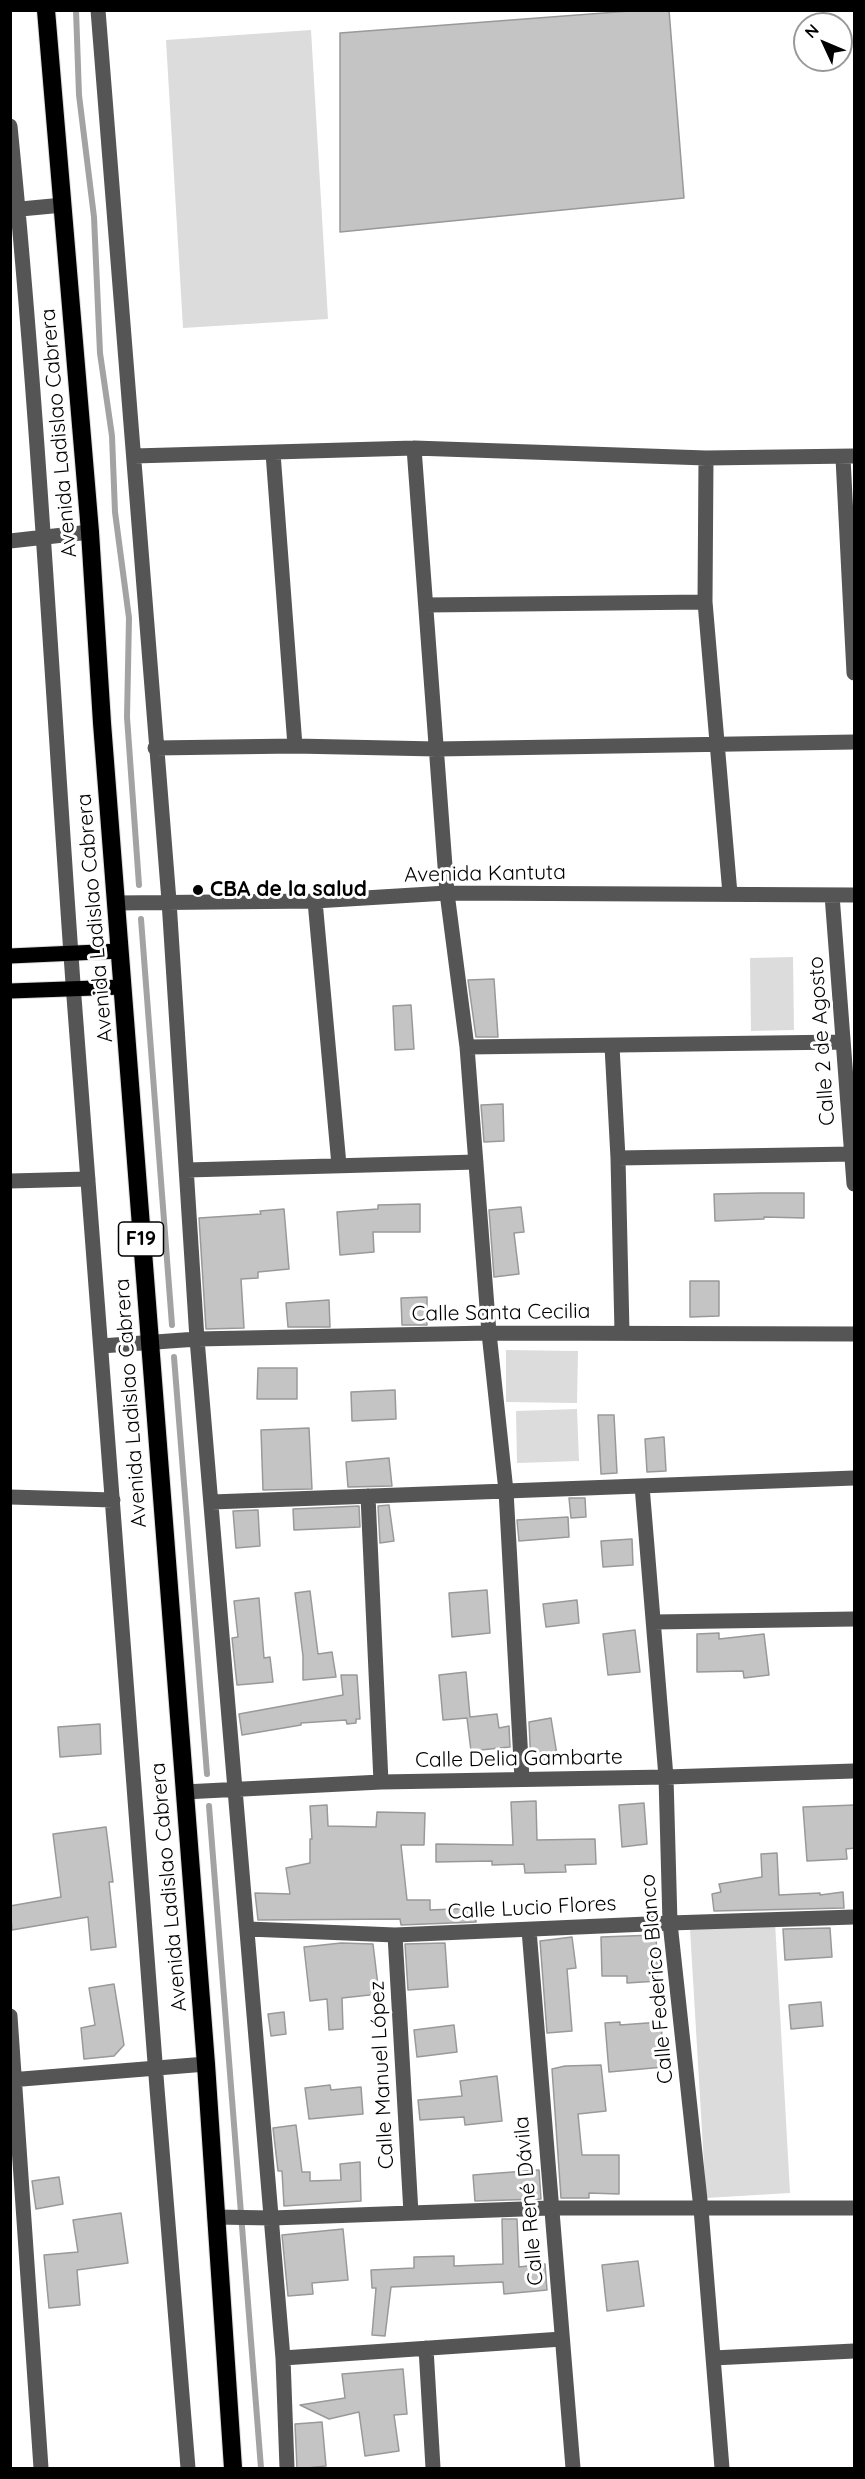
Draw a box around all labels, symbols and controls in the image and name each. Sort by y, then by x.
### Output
north arrow [793,12,853,72]
text: N [800,20,823,42]
street label: Avenida Ladislao Cabrera [36,307,82,559]
street label: Avenida Ladislao Cabrera [72,792,118,1044]
street label: Avenida Kantuta [404,860,566,888]
place label: CBA de la salud [210,877,367,903]
marker: CBA de la salud [191,883,205,897]
street label: Calle 2 de Agosto [804,955,840,1127]
road number: F19 [118,1222,164,1256]
street label: Avenida Ladislao Cabrera [110,1278,152,1528]
street label: Calle Santa Cecilia [411,1299,591,1327]
street label: Calle Delia Gambarte [415,1745,623,1773]
street label: Avenida Ladislao Cabrera [146,1761,192,2013]
street label: Calle Federico Blanco [635,1873,679,2085]
street label: Calle Lucio Flores [447,1891,617,1925]
street label: Calle Manuel López [364,1980,400,2170]
street label: Calle René Dávila [509,2115,549,2287]

